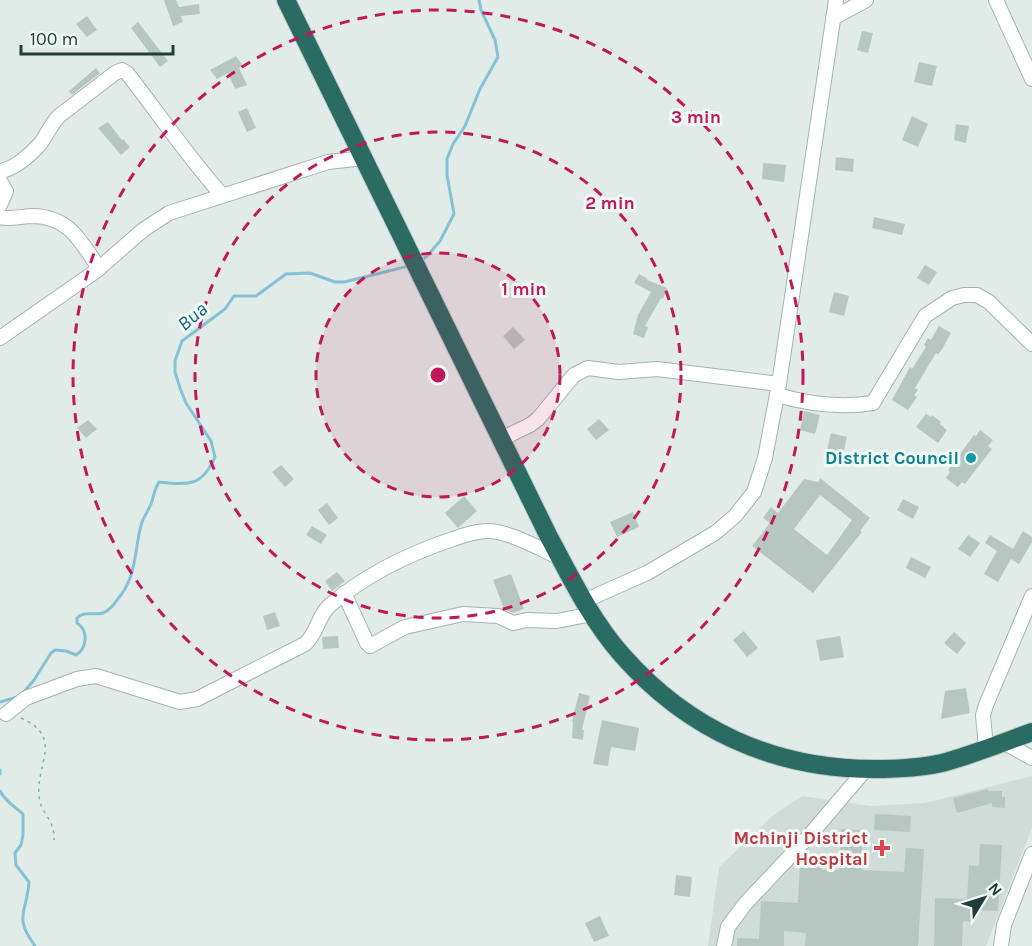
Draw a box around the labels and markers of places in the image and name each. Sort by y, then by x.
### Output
centre of rings [428,365,448,385]
place label: District Council [825,447,959,469]
marker: District Council [964,451,978,465]
place label: Mchinji District Hospital [733,827,868,870]
marker: Mchinji District Hospital [873,839,891,857]

